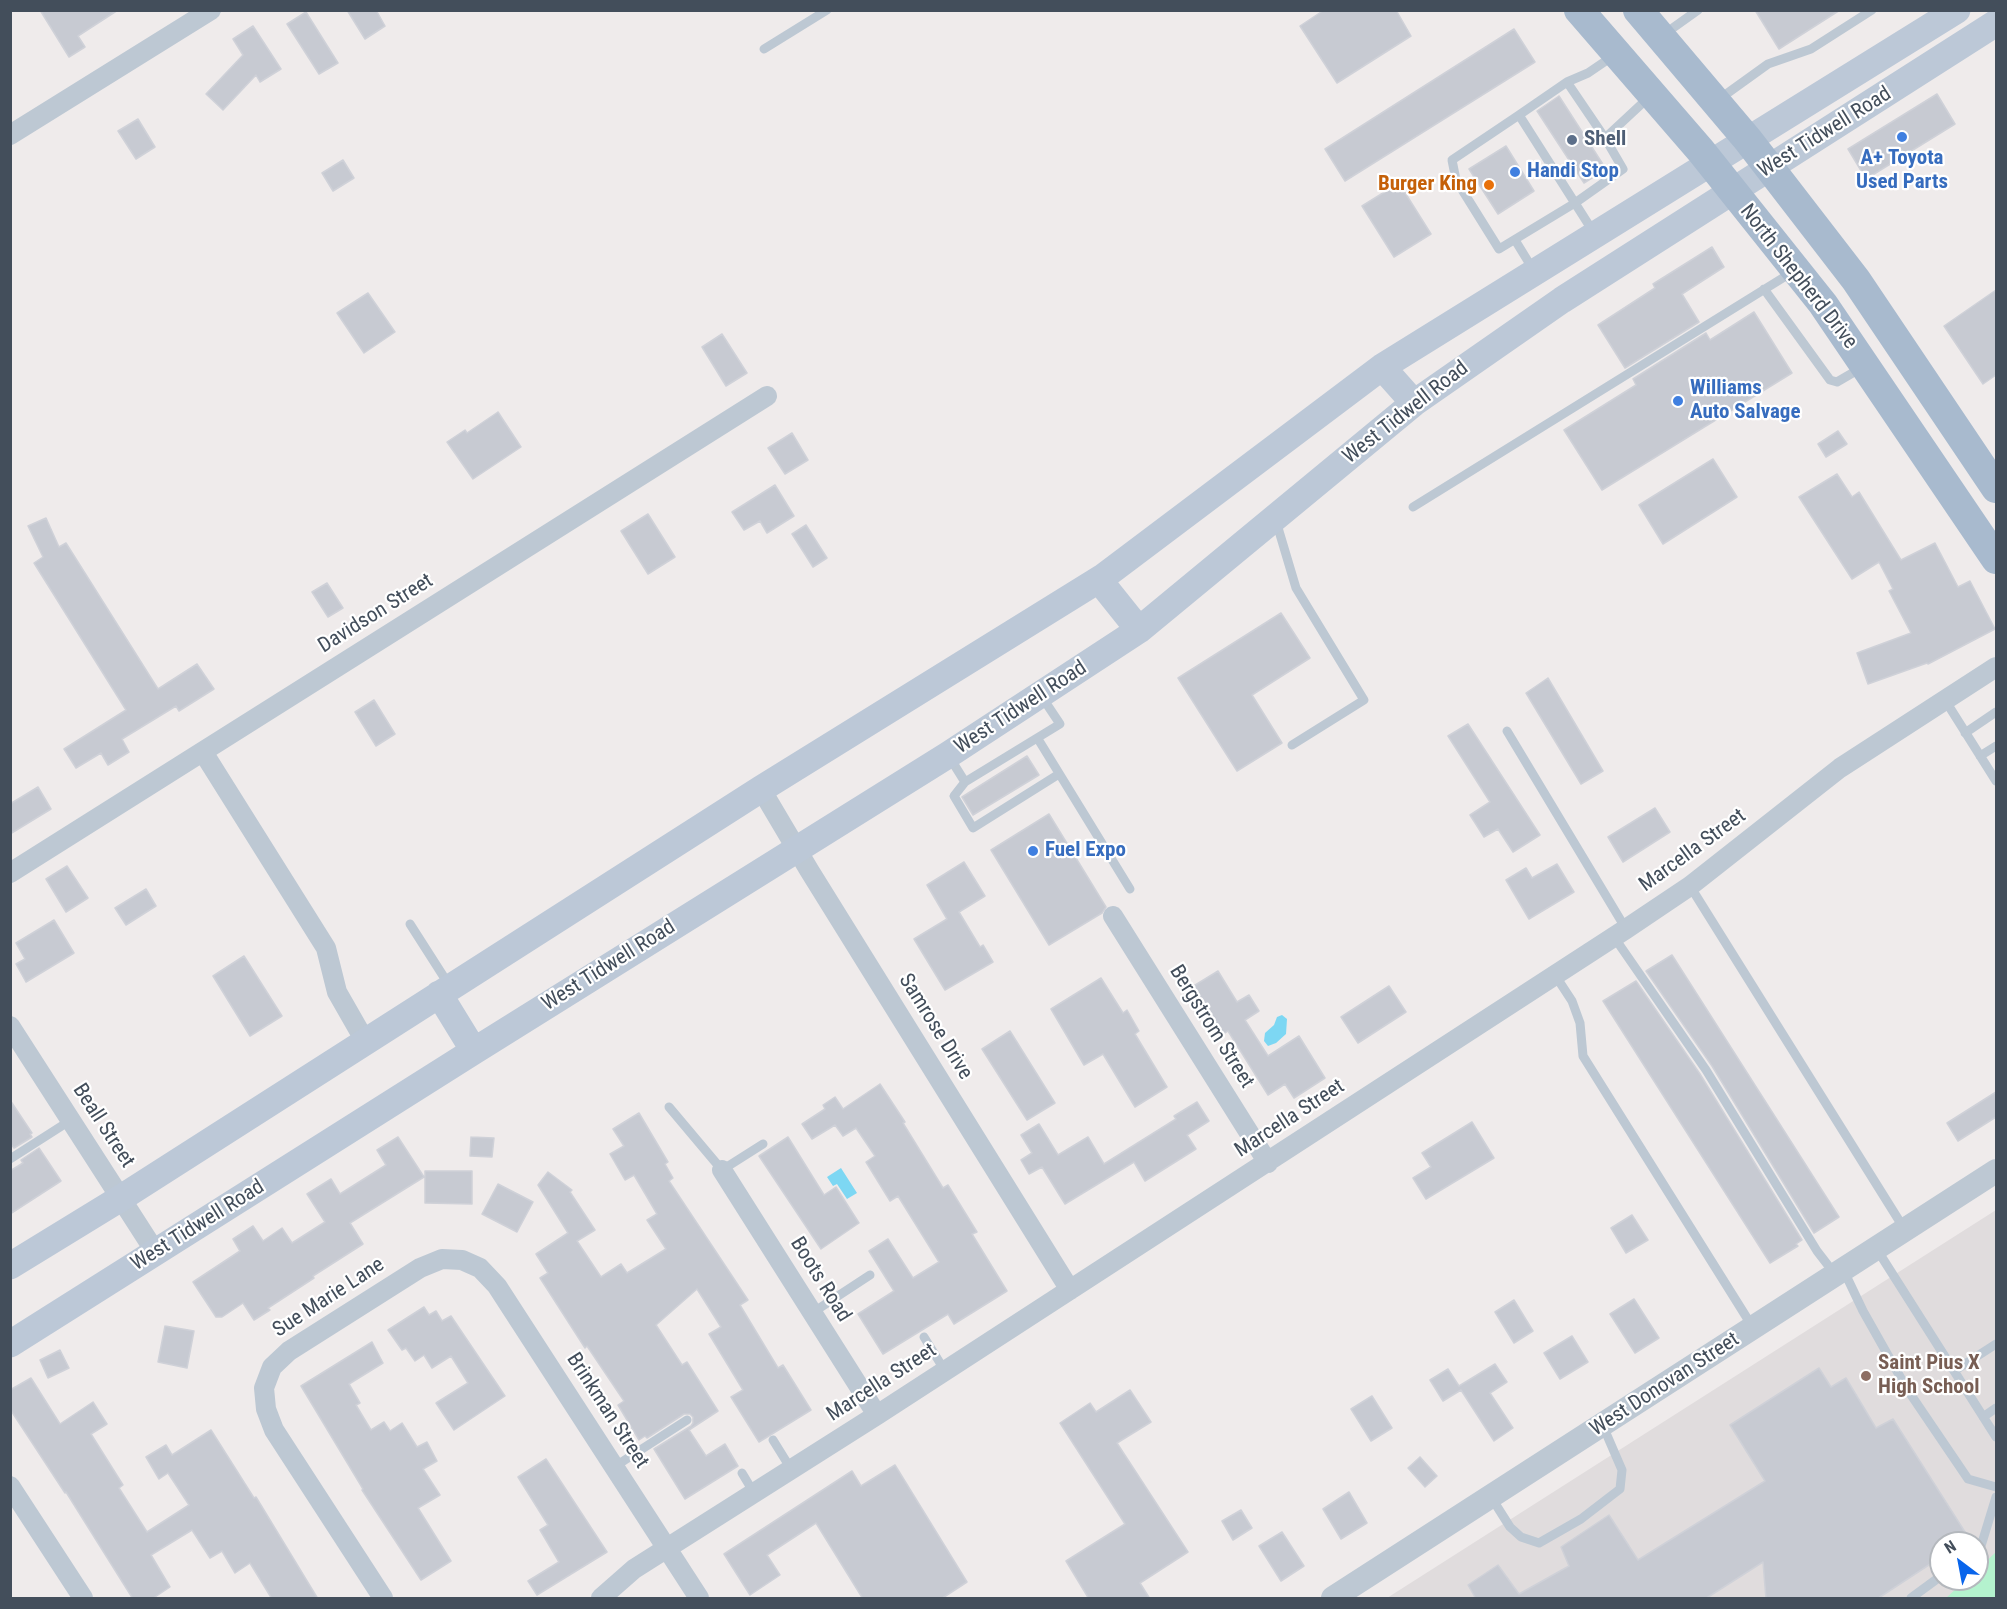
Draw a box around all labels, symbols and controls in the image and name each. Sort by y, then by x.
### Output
street label: West Tidwell Road [1754,82,1896,184]
place label: Shell [1584,127,1626,153]
marker: A+ Toyota Used Parts [1895,130,1909,144]
marker: Shell [1565,133,1579,147]
place label: A+ Toyota Used Parts [1856,146,1948,196]
place label: Handi Stop [1527,159,1619,185]
marker: Handi Stop [1508,165,1522,179]
place label: Burger King [1378,172,1477,198]
marker: Burger King [1482,178,1496,192]
street label: North Shepherd Drive [1734,200,1862,354]
street label: West Tidwell Road [1338,356,1474,470]
place label: Williams Auto Salvage [1690,376,1800,426]
marker: Williams Auto Salvage [1671,394,1685,408]
street label: Davidson Street [314,569,438,659]
street label: West Tidwell Road [950,656,1092,760]
street label: Marcella Street [1635,804,1751,898]
place label: Fuel Expo [1045,838,1126,864]
marker: Fuel Expo [1026,844,1040,858]
street label: West Tidwell Road [538,915,680,1017]
street label: Bergstrom Street [1163,961,1259,1093]
street label: Samrose Drive [893,970,977,1084]
street label: Marcella Street [1231,1074,1349,1164]
street label: Beall Street [67,1079,139,1173]
street label: West Tidwell Road [127,1175,269,1277]
street label: Boots Road [784,1233,856,1327]
street label: Sue Marie Lane [269,1253,389,1343]
street label: West Donovan Street [1586,1328,1744,1442]
street label: Marcella Street [823,1338,941,1428]
street label: Brinkman Street [560,1349,654,1473]
place label: Saint Pius X High School [1878,1351,1980,1401]
marker: Saint Pius X High School [1859,1369,1873,1383]
north arrow [1929,1531,1989,1591]
text: N [1941,1536,1959,1558]

